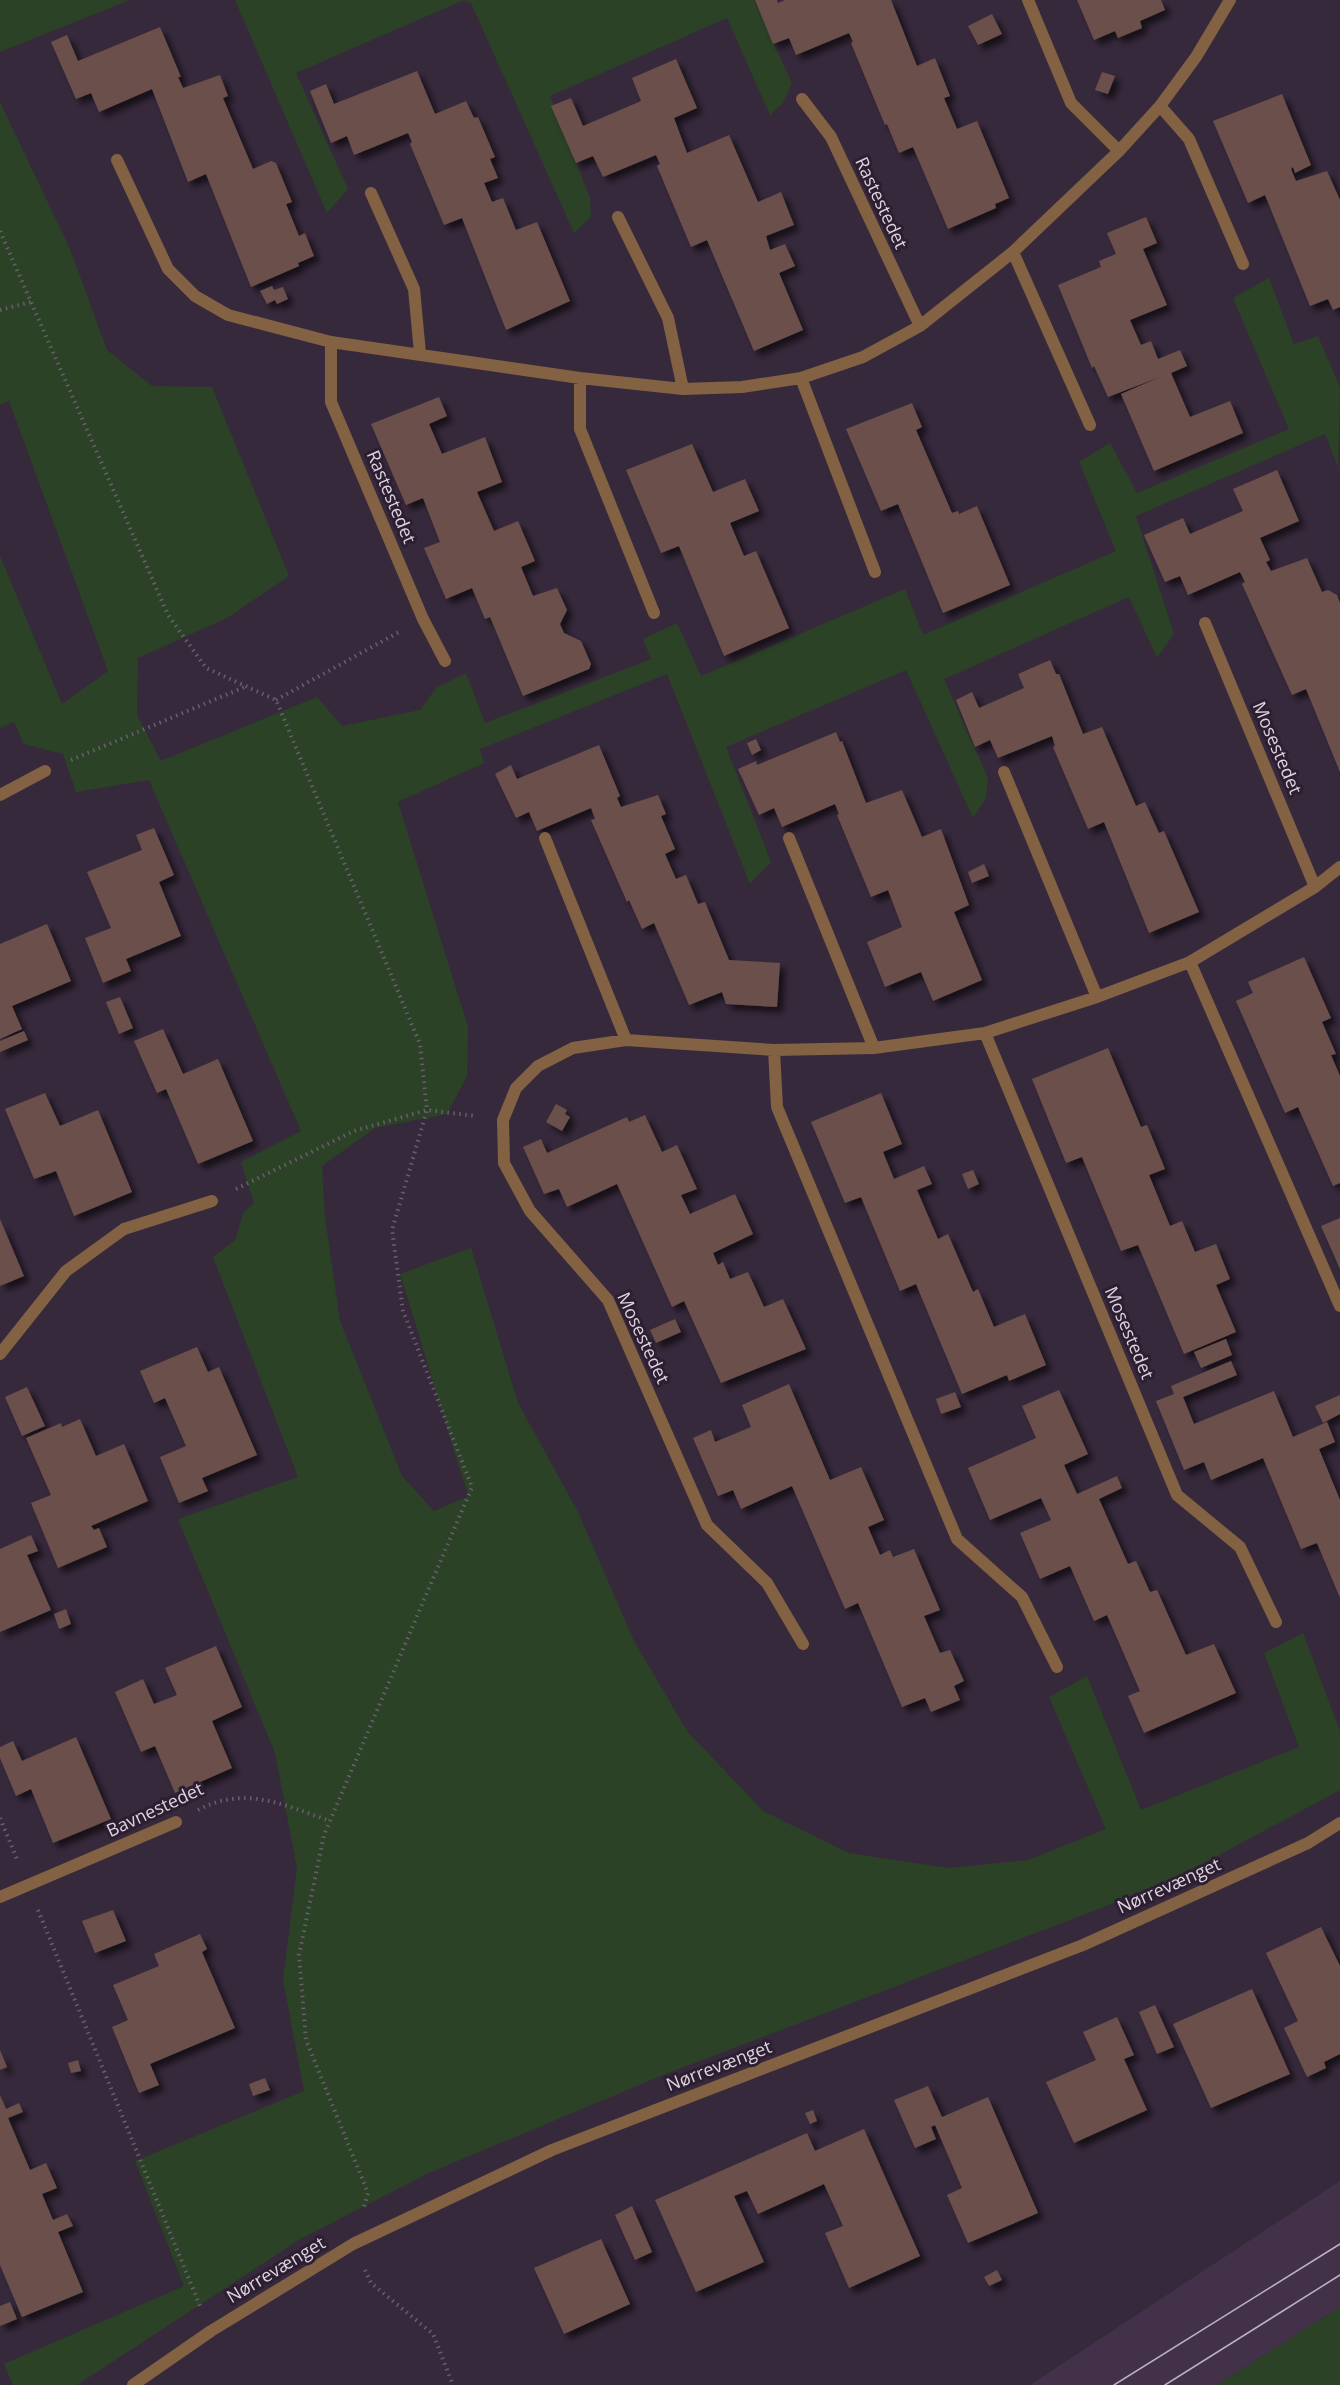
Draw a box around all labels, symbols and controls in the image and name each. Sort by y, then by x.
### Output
street label: Rastestedet [850,153,914,252]
street label: Rastestedet [362,446,422,547]
street label: Mosestedet [1248,698,1308,798]
street label: Mosestedet [1100,1283,1160,1383]
street label: Mosestedet [612,1288,676,1387]
street label: Bavnestedet [102,1776,207,1842]
street label: Nørrevænget [1113,1852,1224,1919]
street label: Nørrevænget [662,2034,775,2096]
street label: Nørrevænget [222,2230,329,2308]

